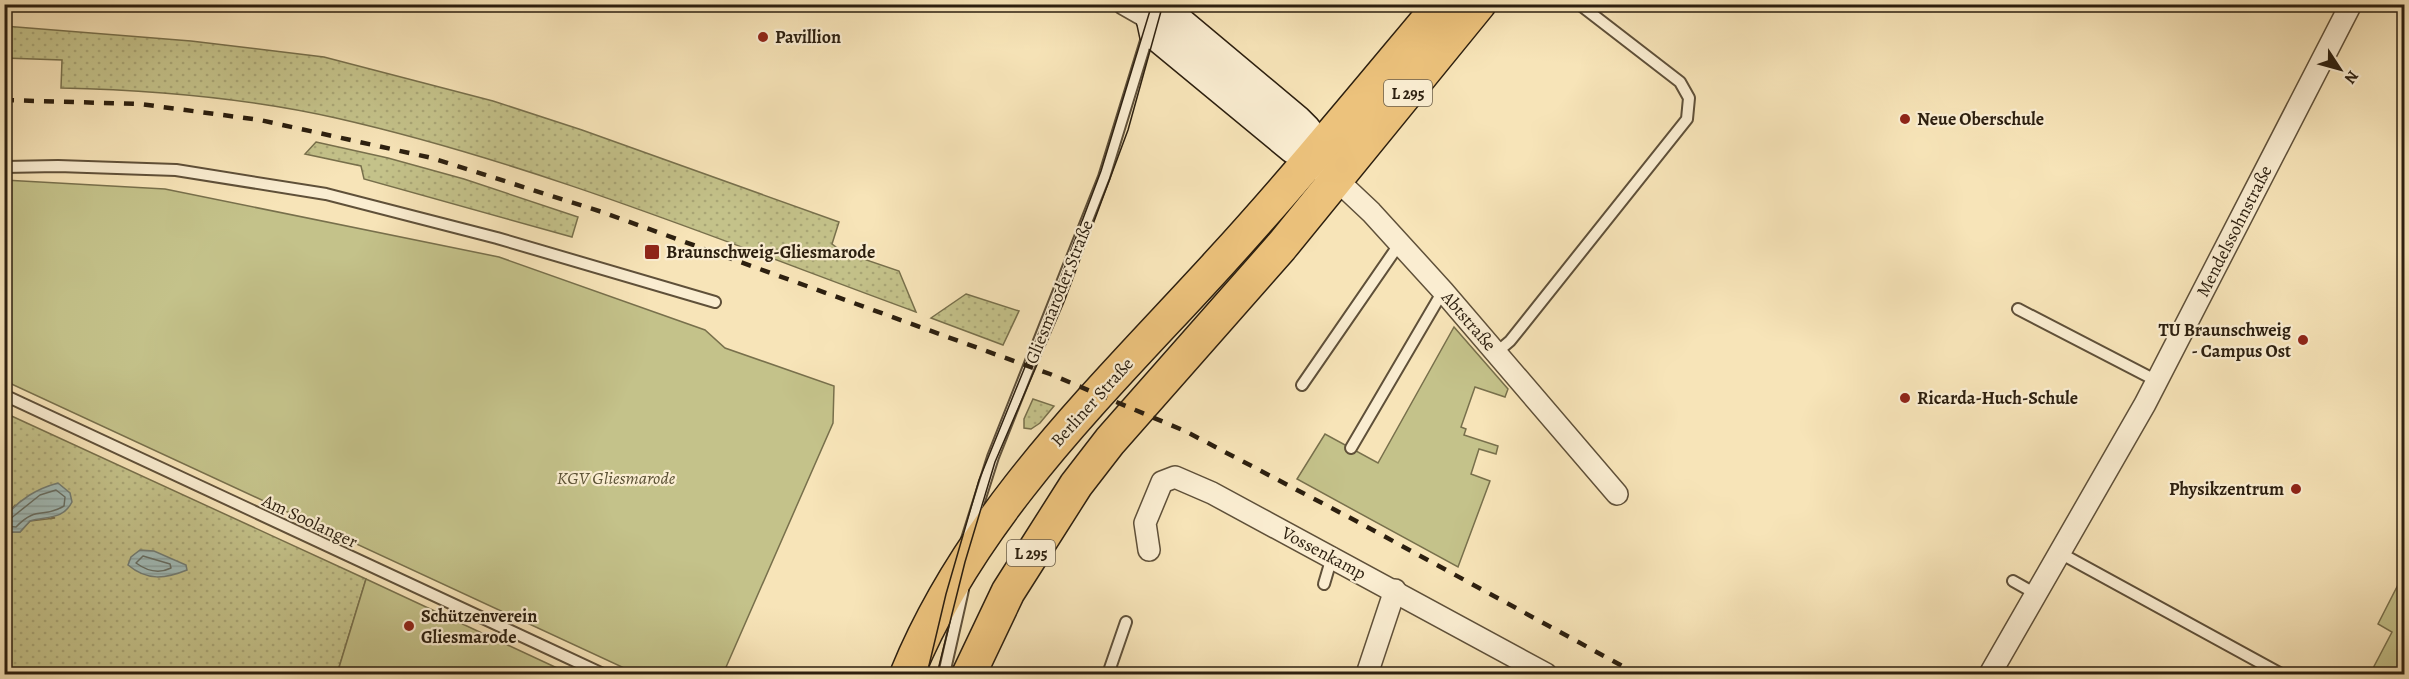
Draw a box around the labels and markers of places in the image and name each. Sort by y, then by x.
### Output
place label: Pavillion [775,25,841,49]
marker: Pavillion [756,30,770,44]
place label: Neue Oberschule [1917,107,2044,131]
marker: Neue Oberschule [1898,112,1912,126]
place label: Braunschweig-Gliesmarode [666,240,875,264]
marker: Braunschweig-Gliesmarode [643,243,661,261]
place label: TU Braunschweig - Campus Ost [2158,318,2292,363]
marker: TU Braunschweig - Campus Ost [2296,333,2310,347]
place label: Ricarda-Huch-Schule [1917,386,2078,410]
marker: Ricarda-Huch-Schule [1898,391,1912,405]
place label: Physikzentrum [2169,477,2284,501]
marker: Physikzentrum [2289,482,2303,496]
place label: Schützenverein Gliesmarode [421,604,537,649]
marker: Schützenverein Gliesmarode [402,619,416,633]

